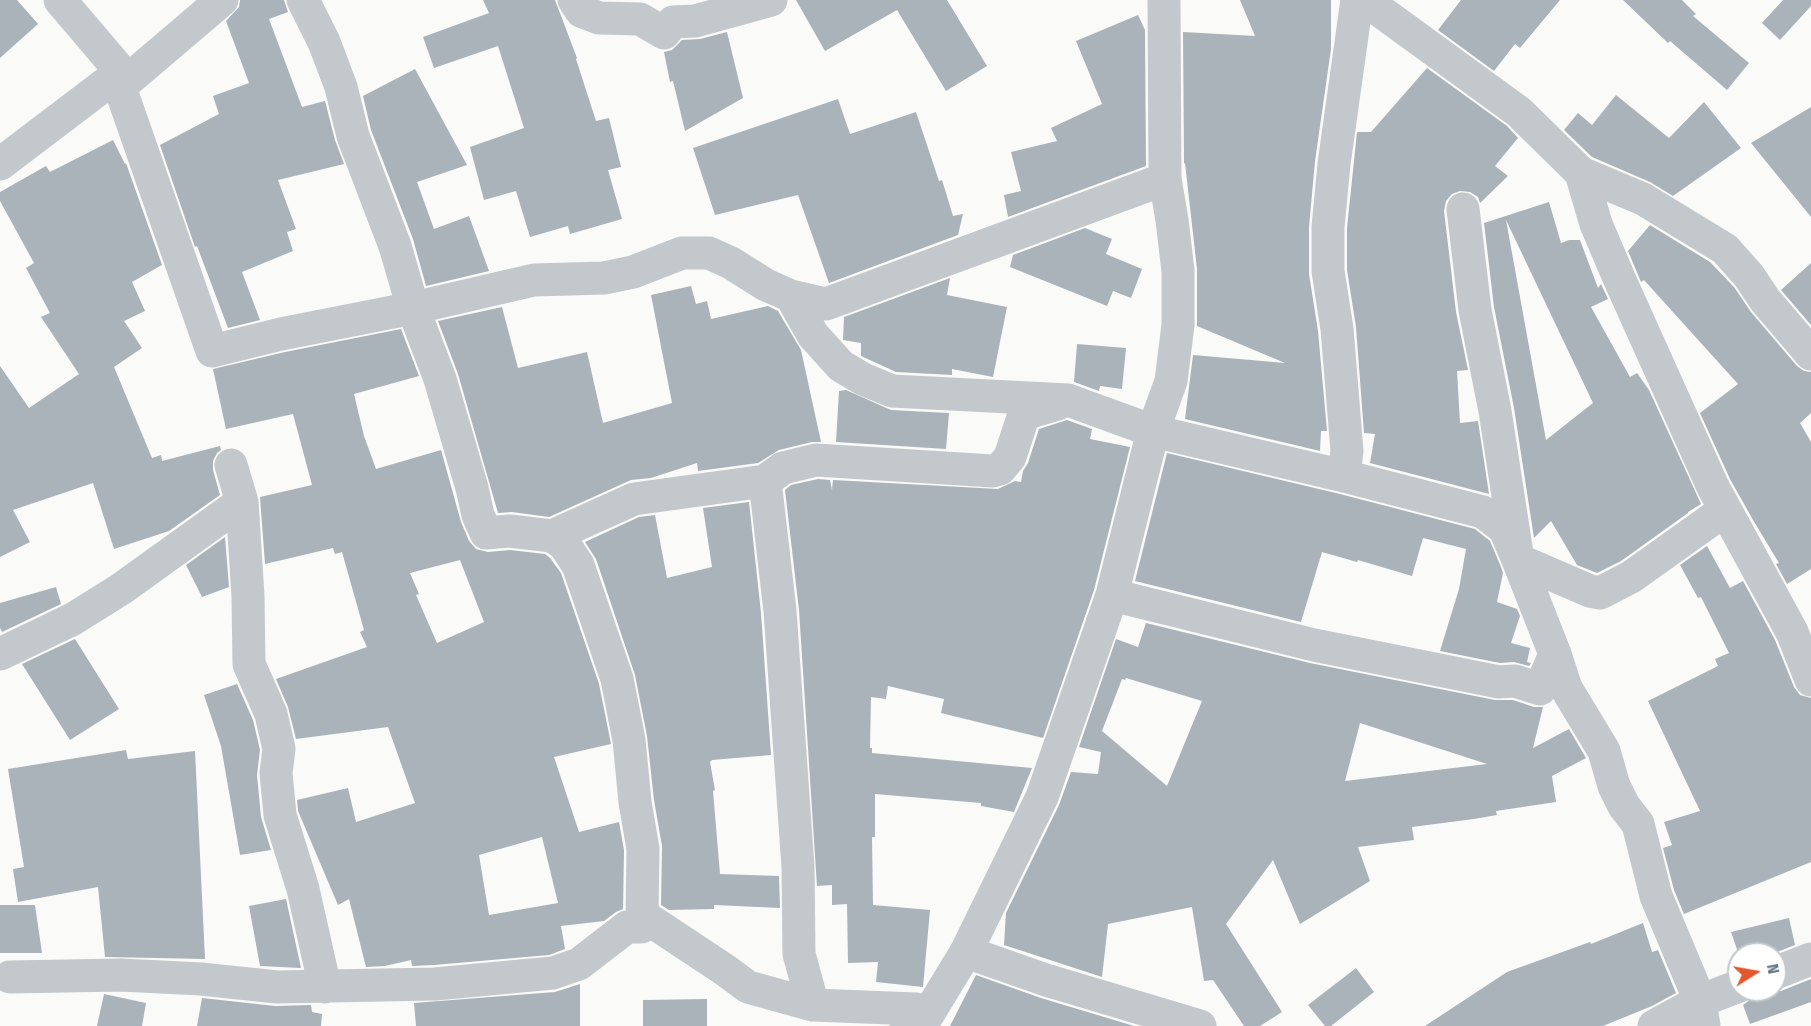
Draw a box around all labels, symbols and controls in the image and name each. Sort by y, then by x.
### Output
north arrow [1727,942,1787,1002]
text: N [1763,962,1783,975]

